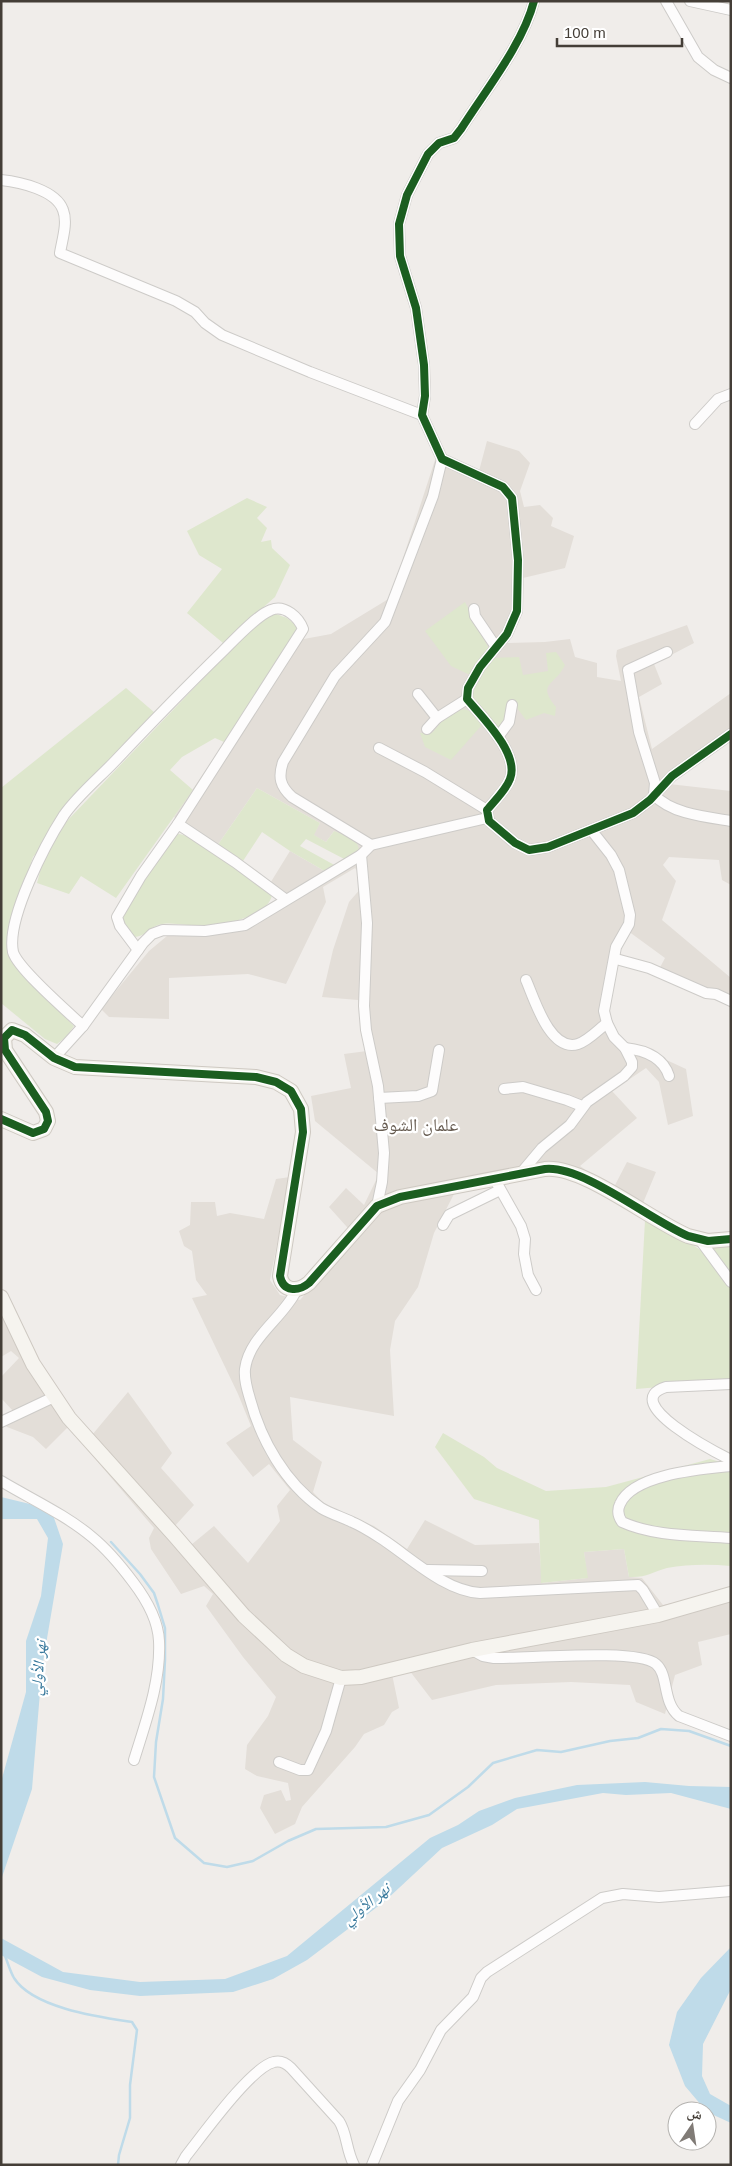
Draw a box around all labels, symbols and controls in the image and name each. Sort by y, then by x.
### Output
scale bar [557,15,682,47]
text: 100 m [564,24,606,41]
district label: علمان الشوف [374,1115,458,1136]
water label: نهر الأولي [27,1637,53,1697]
water label: نهر الأولي [339,1878,397,1931]
north arrow [667,2101,717,2151]
text: ش [686,2104,704,2124]

